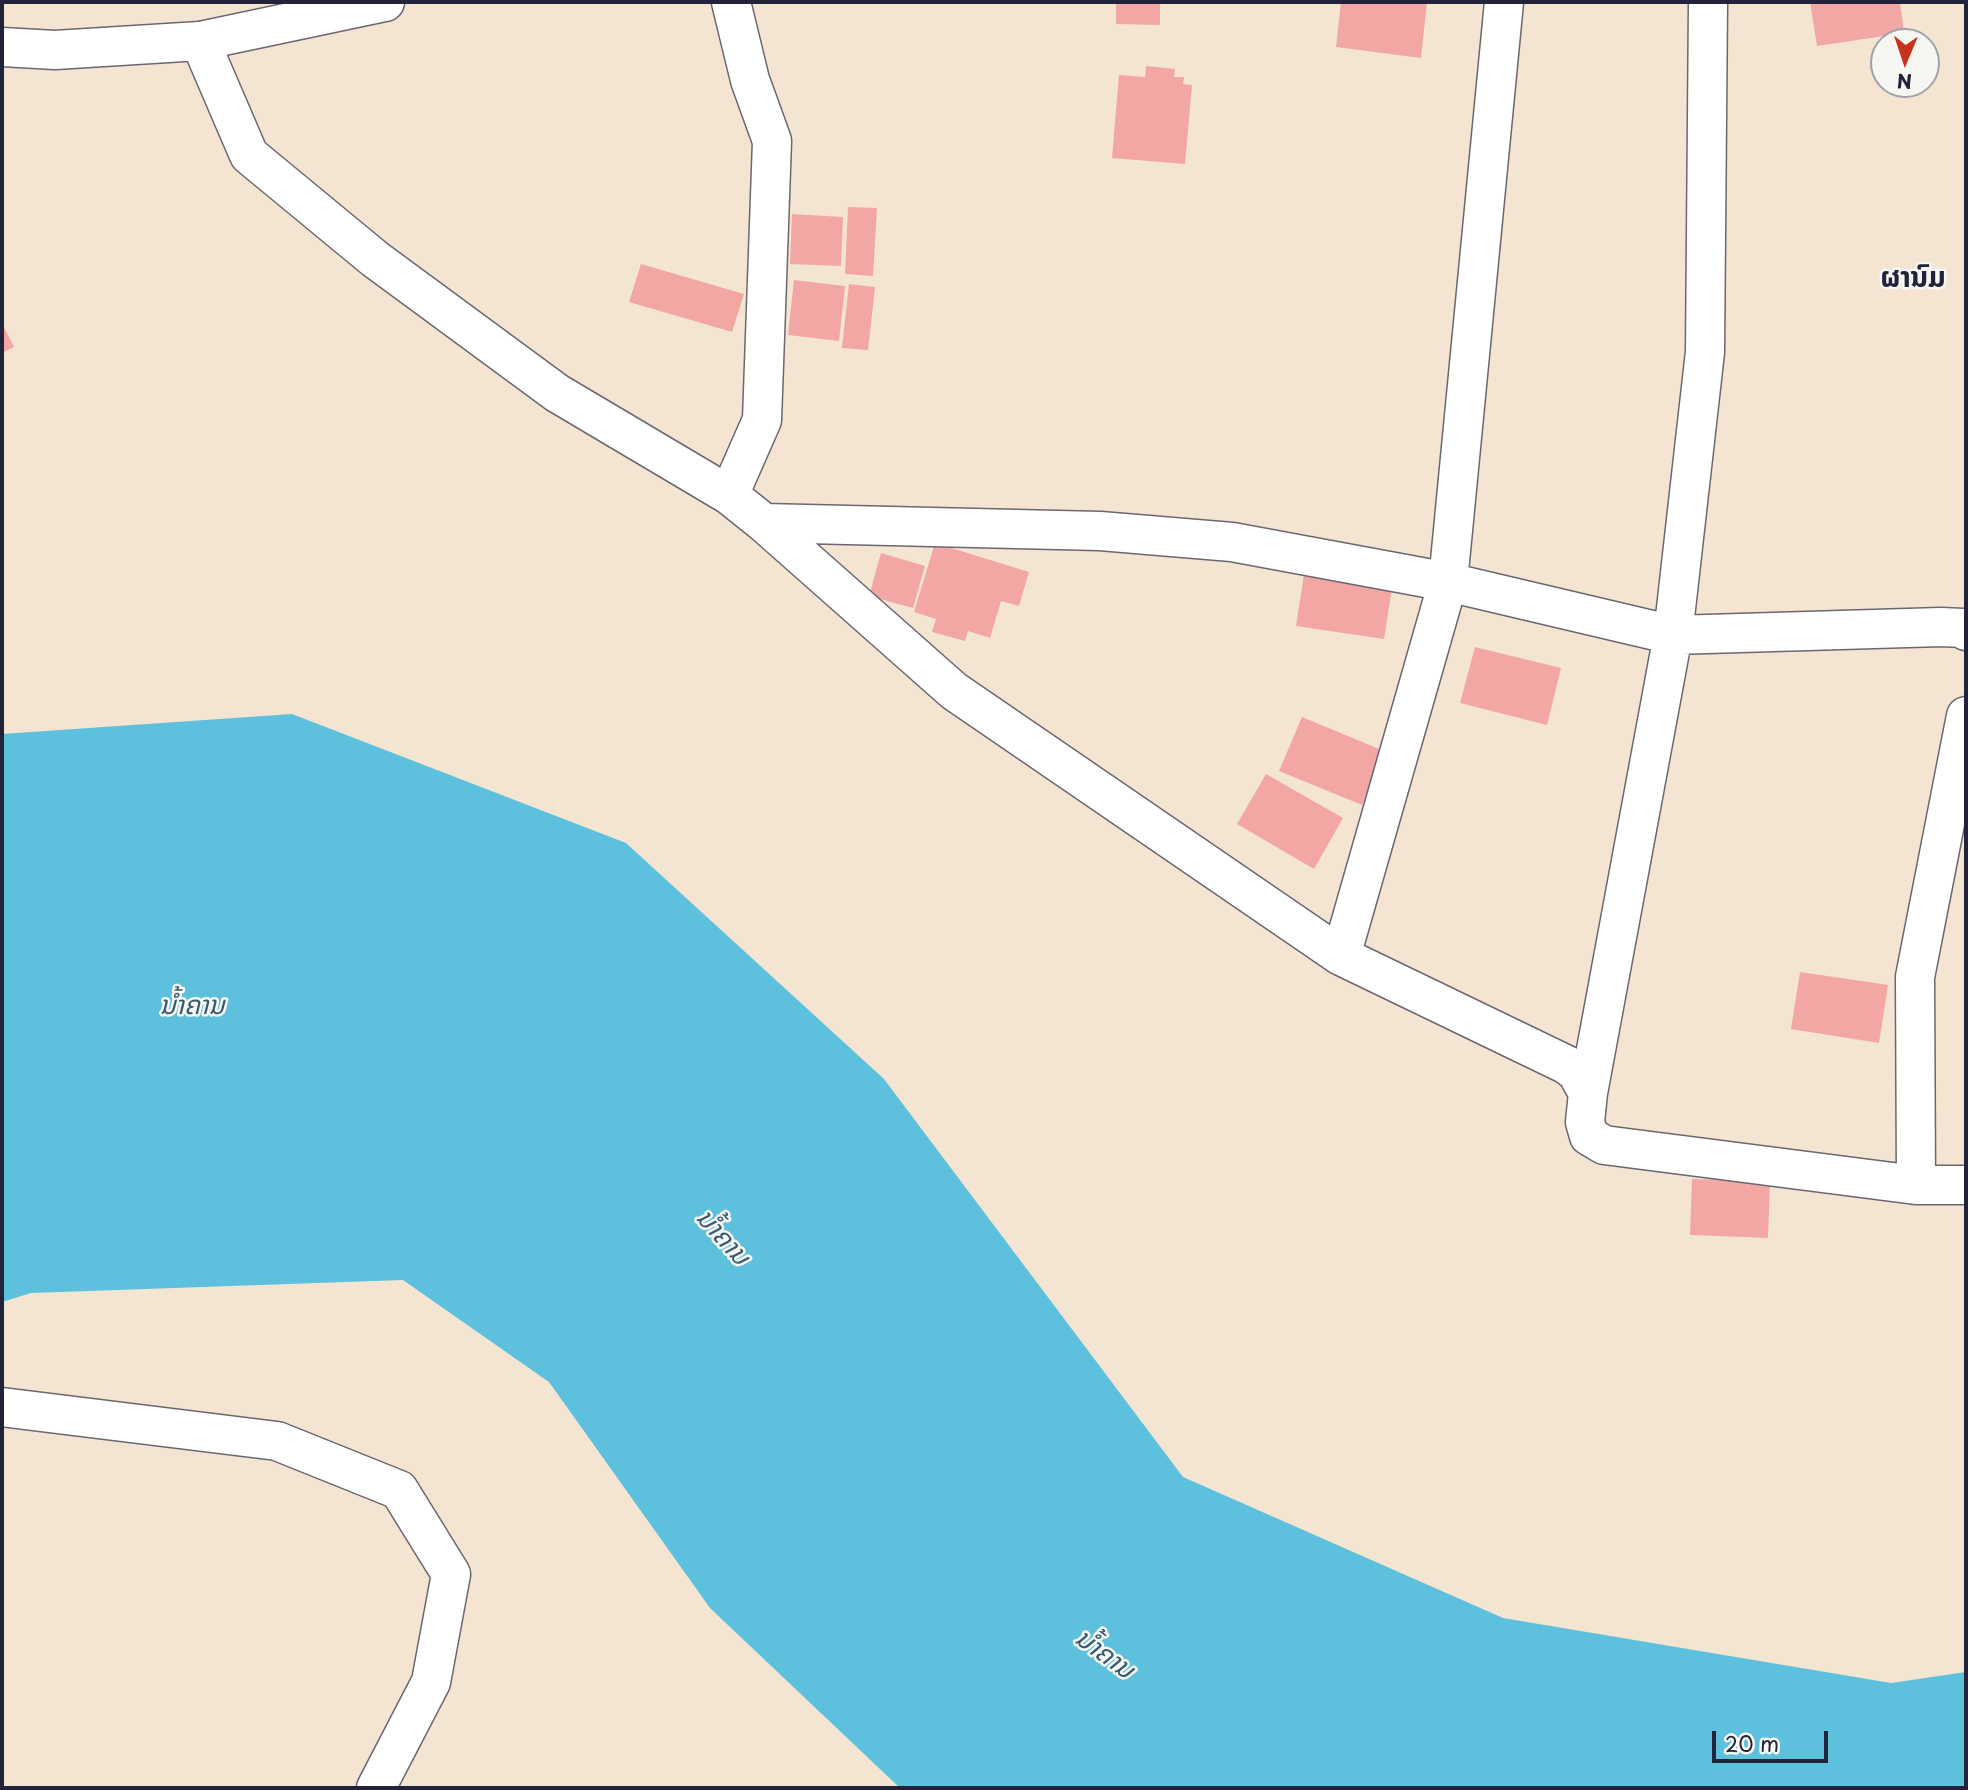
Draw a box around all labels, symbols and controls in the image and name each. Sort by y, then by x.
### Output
north arrow [1870,28,1940,98]
text: N [1896,68,1912,96]
district label: ຜານົມ [1881,262,1945,296]
water label: ນ້ຳຄານ [160,991,224,1023]
water label: ນ້ຳຄານ [689,1204,755,1272]
water label: ນ້ຳຄານ [1069,1623,1139,1687]
scale bar [1716,1716,1832,1760]
text: 20 m [1725,1727,1779,1759]

